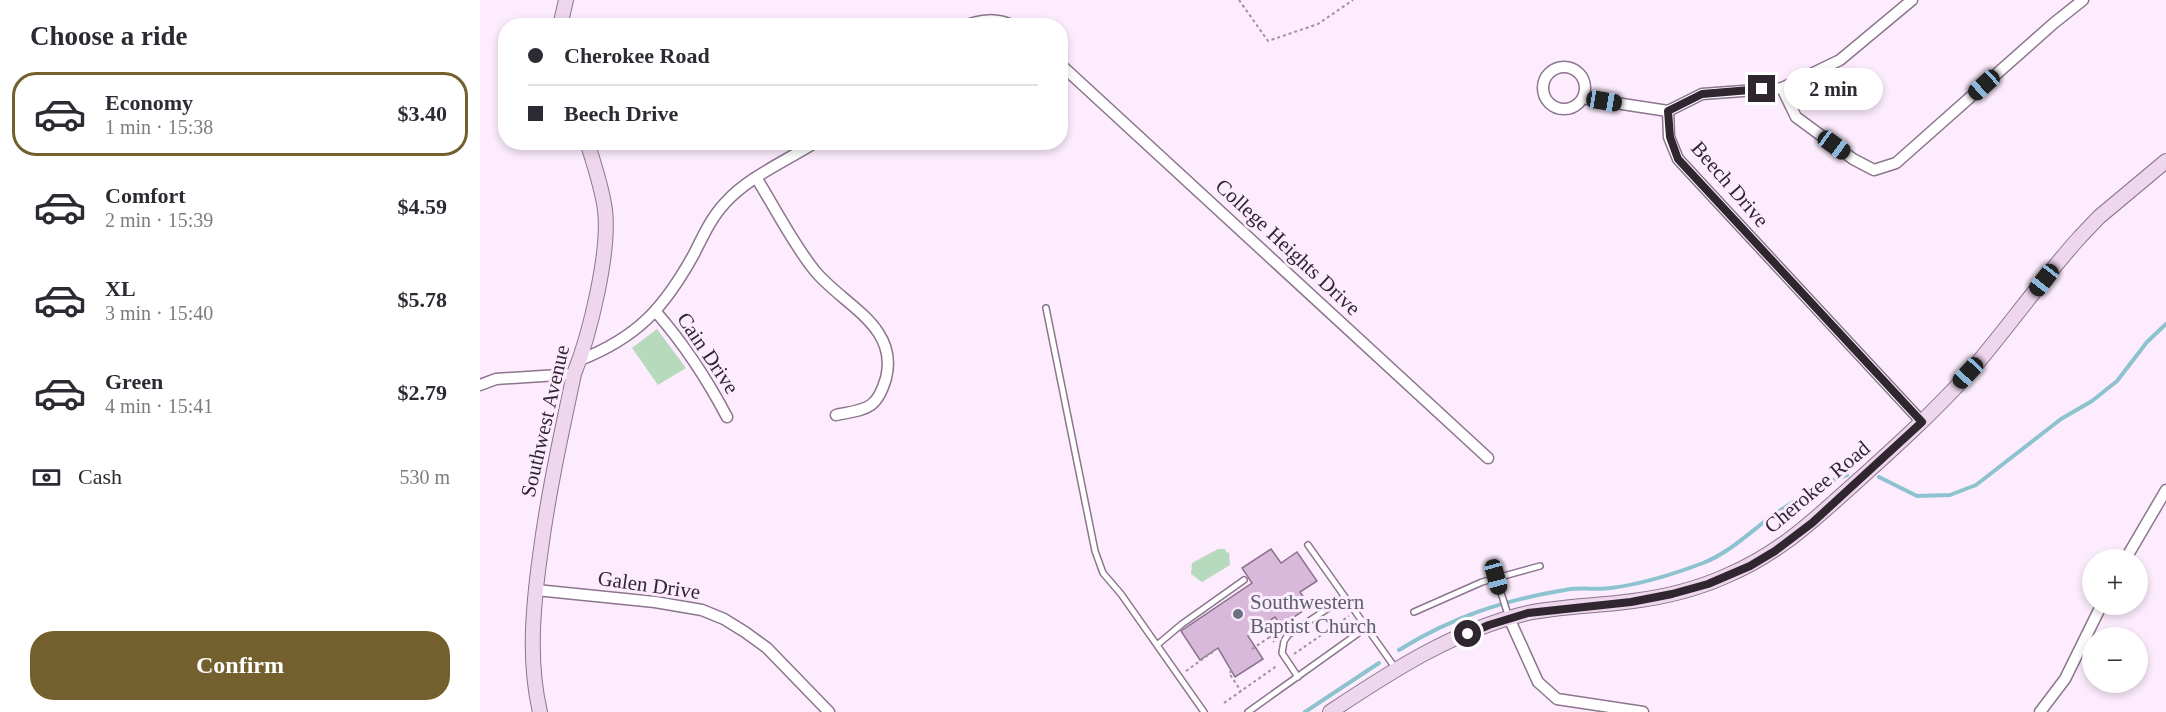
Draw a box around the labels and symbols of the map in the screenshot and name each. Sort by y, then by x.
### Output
car [1965,66,2003,104]
callout: 2 min [1783,68,1882,110]
route end [1748,75,1775,102]
car [1585,89,1623,113]
car [1814,127,1854,163]
street label: Beech Drive [1686,136,1774,232]
street label: College Heights Drive [1211,174,1365,320]
car [2026,260,2062,300]
street label: Cain Drive [672,308,744,398]
street label: Southwest Avenue [516,343,574,499]
car [1949,354,1987,392]
street label: Cherokee Road [1759,436,1875,538]
car [1483,557,1509,597]
street label: Galen Drive [596,566,702,604]
place label: Southwestern Baptist Church [1250,590,1377,638]
marker: Southwestern Baptist Church [1231,607,1245,621]
route start [1454,620,1481,647]

